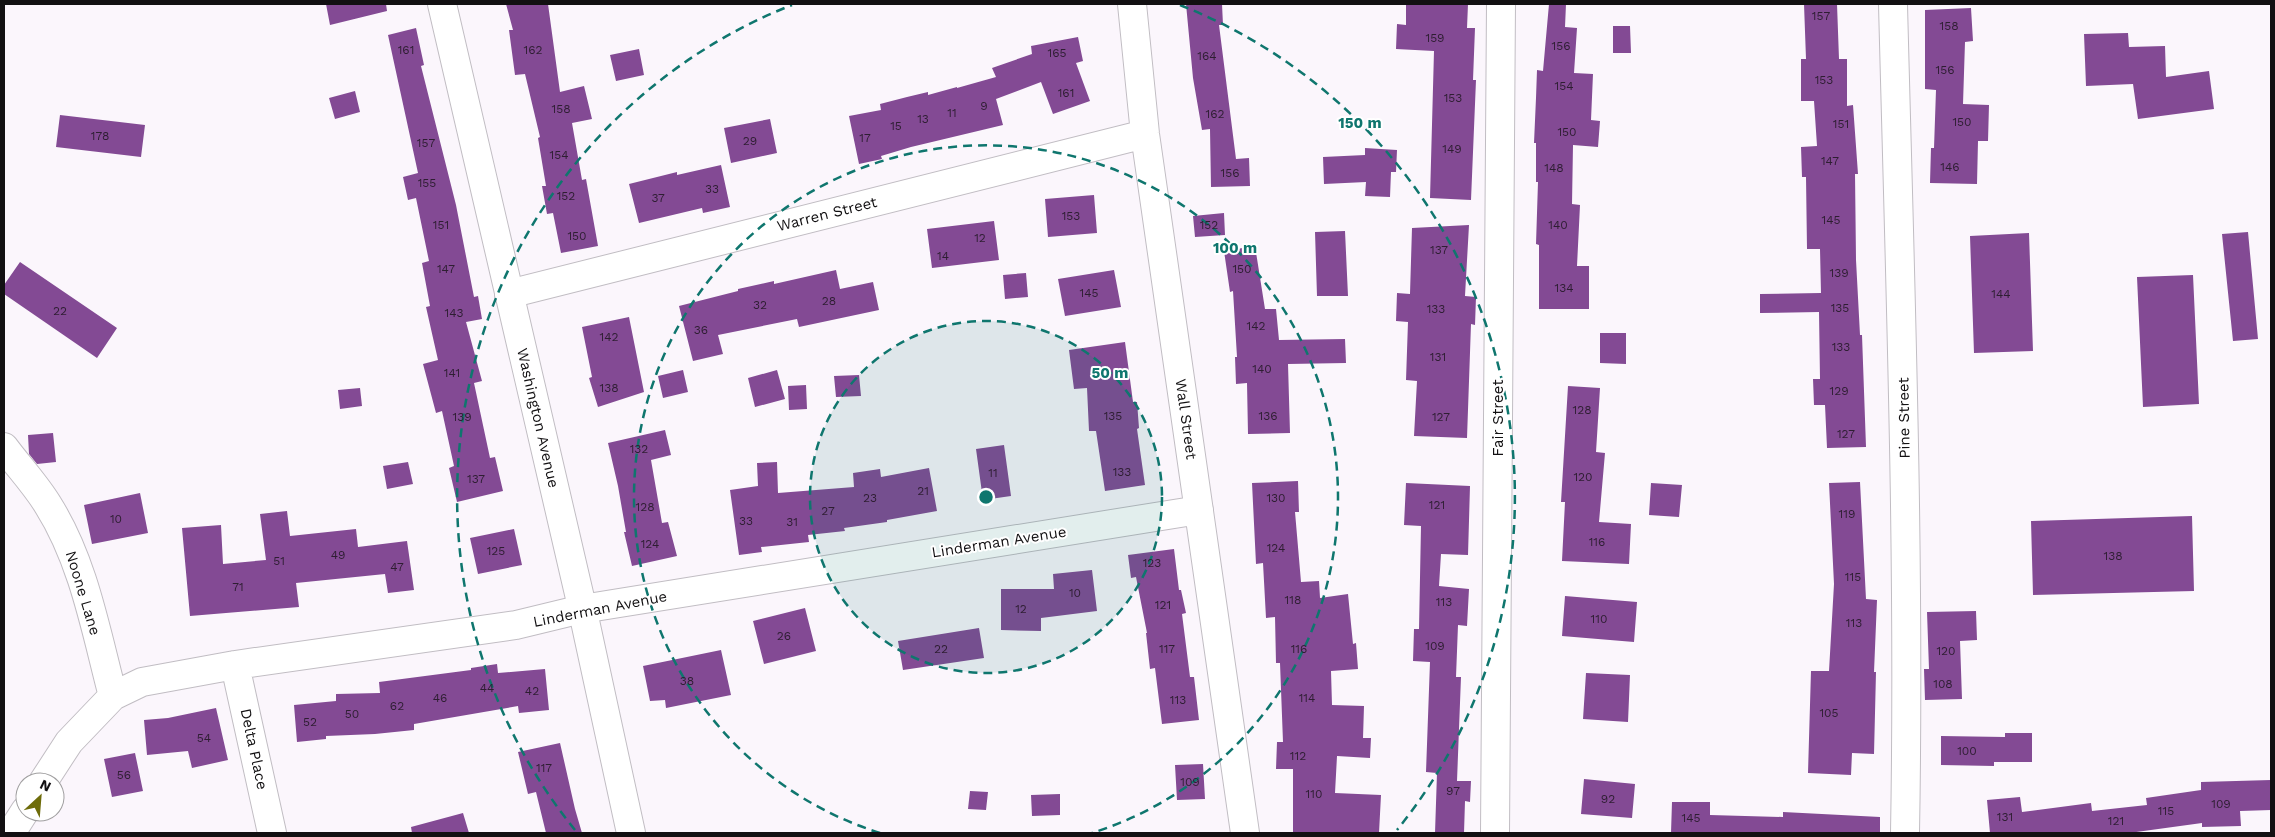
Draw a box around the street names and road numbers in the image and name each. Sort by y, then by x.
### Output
street label: Warren Street [775,193,880,235]
street label: Washington Avenue [513,346,563,490]
street label: Pine Street [1894,376,1914,459]
street label: Wall Street [1171,378,1201,461]
street label: Fair Street [1489,379,1507,456]
street label: Linderman Avenue [930,522,1068,562]
street label: Noone Lane [62,549,104,637]
street label: Linderman Avenue [531,587,669,631]
street label: Delta Place [237,707,271,791]

